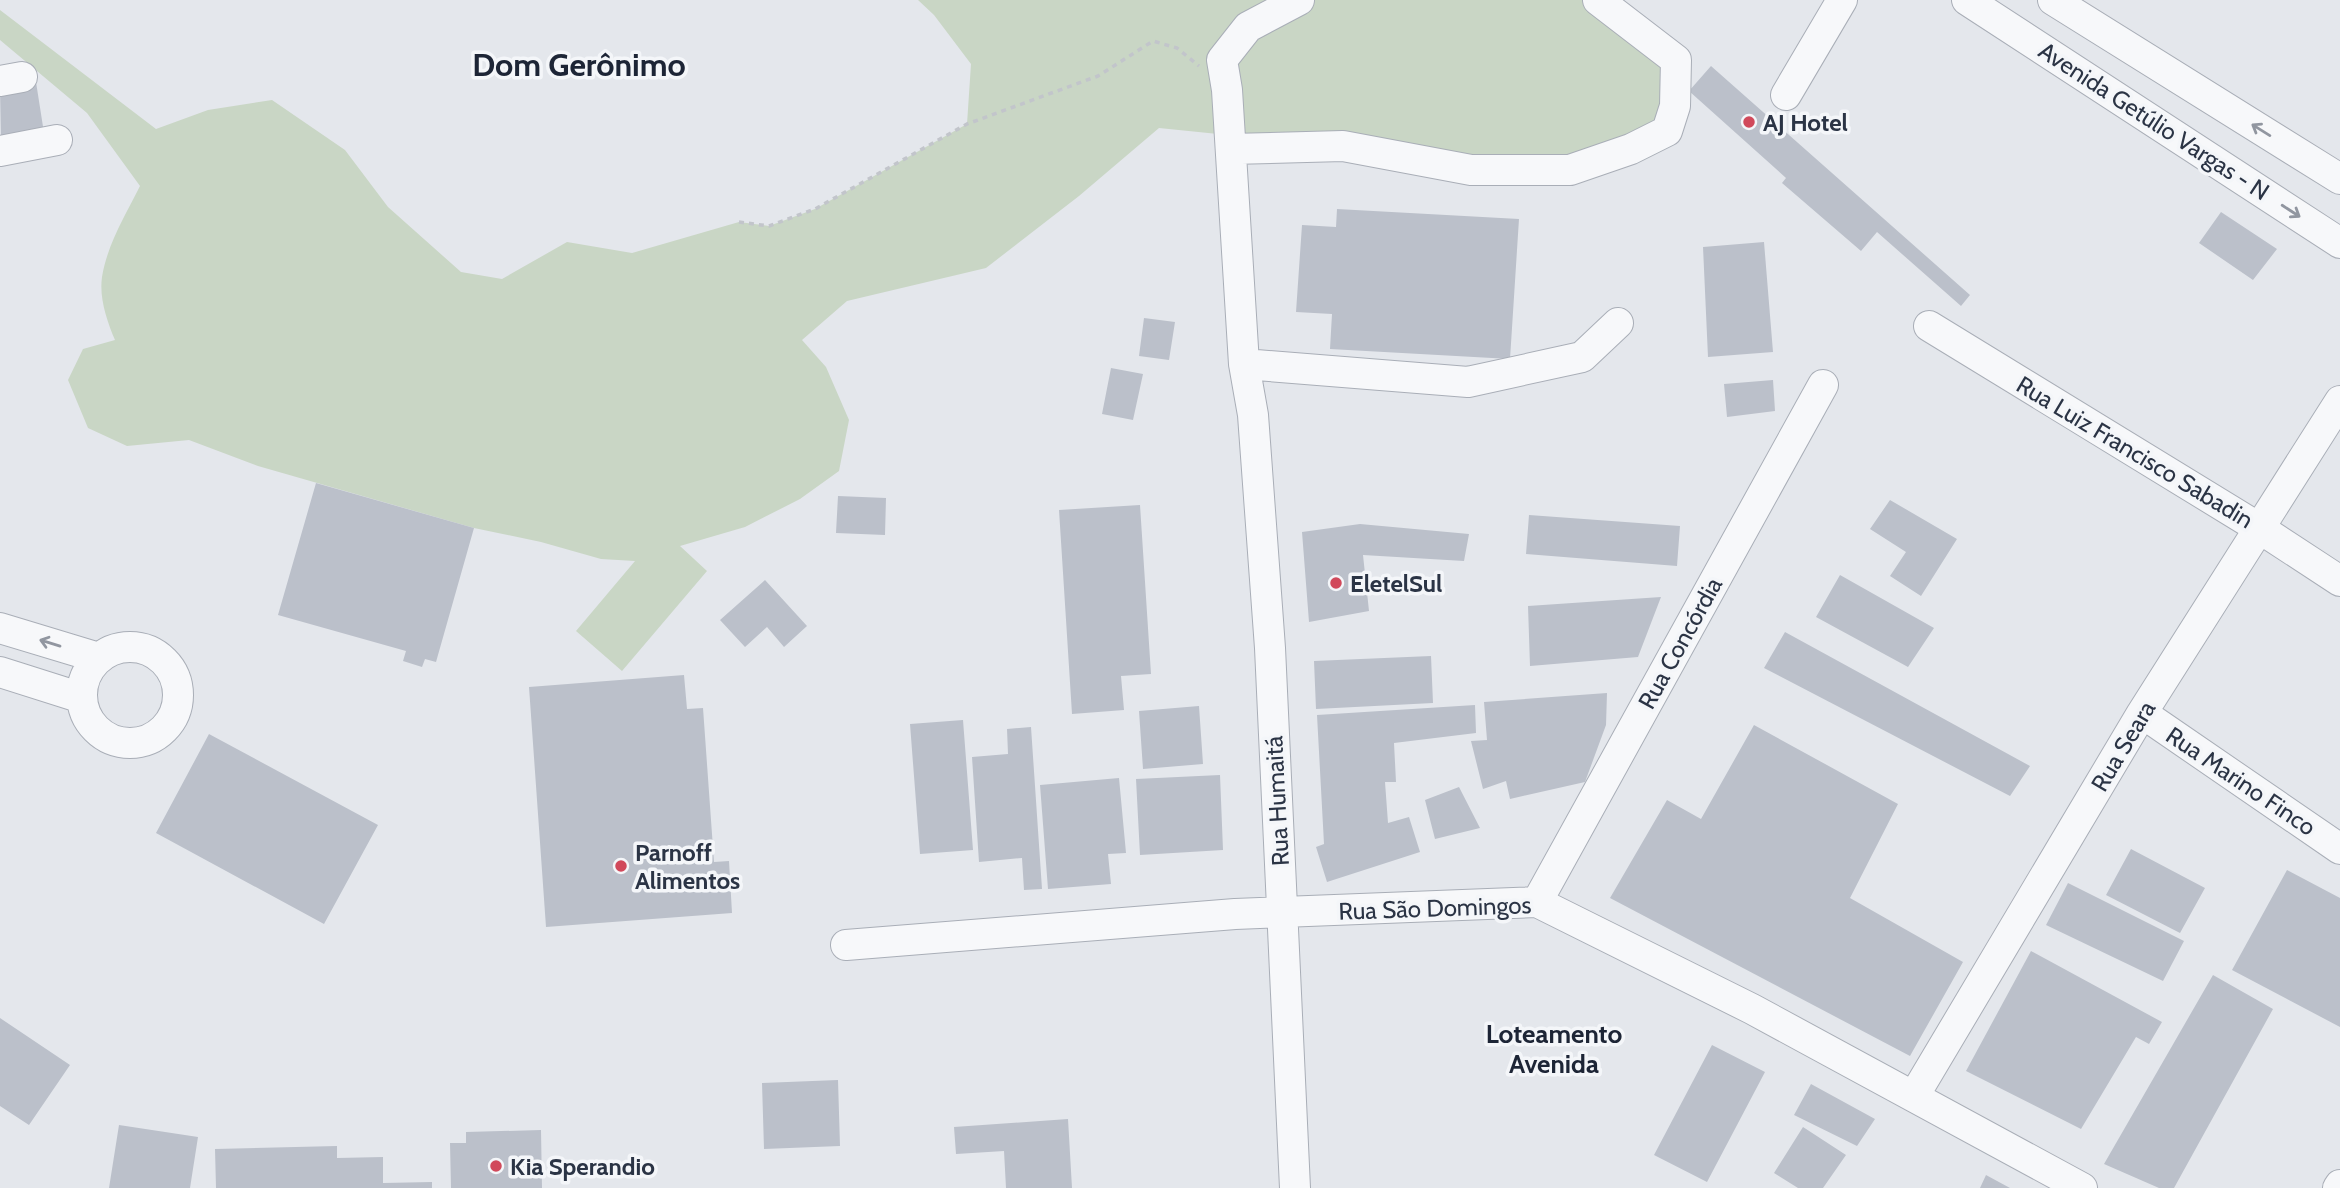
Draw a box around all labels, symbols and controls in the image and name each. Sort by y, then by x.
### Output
street label: Avenida Getúlio Vargas - N [2033,36,2275,206]
district label: Dom Gerônimo [472,45,686,84]
place label: AJ Hotel [1763,108,1848,137]
marker: AJ Hotel [1741,114,1757,130]
one-way arrow [2252,122,2272,136]
one-way arrow [2281,204,2301,218]
street label: Rua Luiz Francisco Sabadin [2011,370,2259,534]
place label: EletelSul [1350,569,1442,598]
street label: Rua Concórdia [1632,572,1728,714]
marker: EletelSul [1328,575,1344,591]
one-way arrow [39,635,61,648]
street label: Rua Seara [2085,695,2162,797]
street label: Rua Marino Finco [2161,720,2321,842]
street label: Rua Humaitá [1259,735,1295,867]
place label: Parnoff Alimentos [635,838,740,895]
marker: Parnoff Alimentos [613,858,629,874]
street label: Rua São Domingos [1338,890,1532,926]
district label: Loteamento Avenida [1486,1018,1623,1080]
place label: Kia Sperandio [510,1152,655,1181]
marker: Kia Sperandio [488,1158,504,1174]

